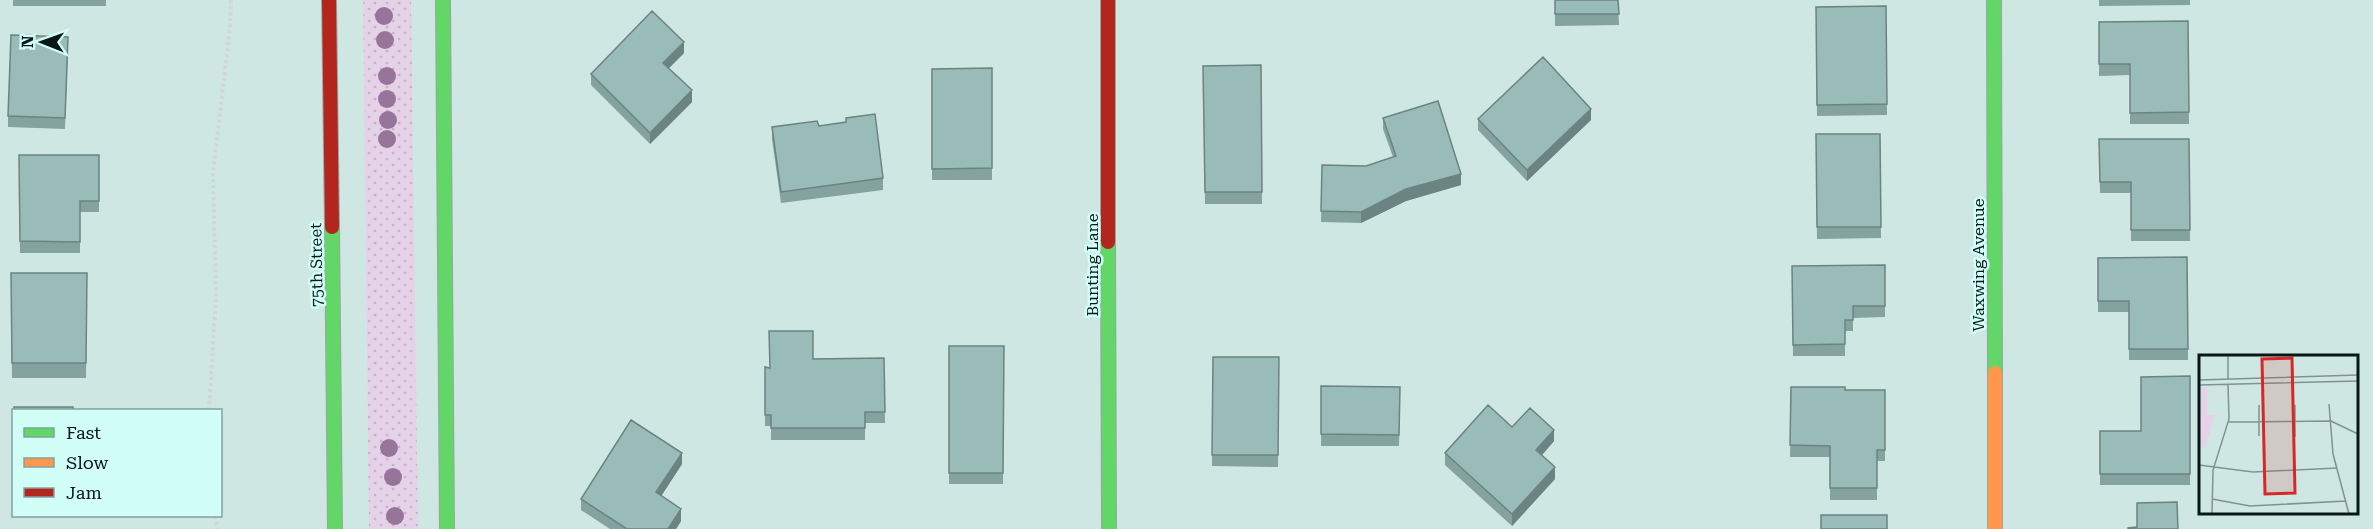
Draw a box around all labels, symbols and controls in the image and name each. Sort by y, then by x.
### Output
north arrow [12,12,72,72]
text: N [18,35,37,48]
street label: Waxwing Avenue [1969,198,1988,332]
street label: Bunting Lane [1083,213,1102,317]
street label: 75th Street [306,223,327,307]
inset map [2199,355,2358,514]
legend [12,409,222,517]
text: Fast [66,422,101,443]
text: Slow [66,452,108,473]
text: Jam [66,482,102,503]

